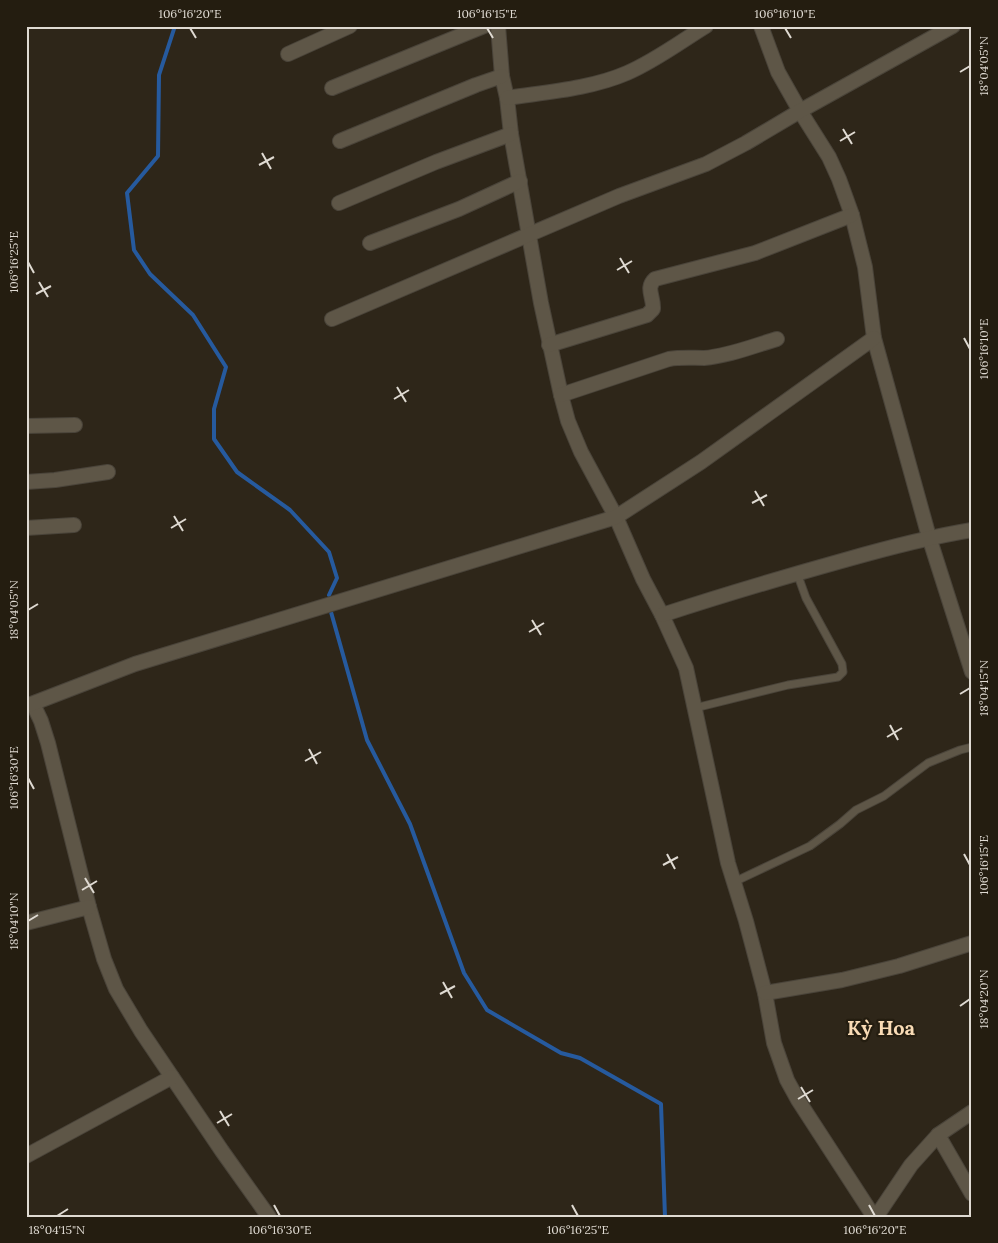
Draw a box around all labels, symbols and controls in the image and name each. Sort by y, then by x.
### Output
text: 106°16'20"E [159,6,221,21]
text: 106°16'15"E [457,6,517,21]
text: 106°16'10"E [755,6,815,21]
text: 18°04'05"N [976,36,991,96]
text: 106°16'25"E [6,231,21,293]
text: 106°16'10"E [976,319,991,379]
text: 18°04'05"N [6,580,21,640]
text: 18°04'15"N [976,660,991,716]
text: 106°16'30"E [6,746,21,810]
text: 106°16'15"E [976,835,991,895]
text: 18°04'10"N [6,892,21,950]
text: 18°04'20"N [976,969,991,1029]
district label: Kỳ Hoa [847,1015,915,1040]
text: 18°04'15"N [29,1222,85,1237]
text: 106°16'30"E [248,1222,312,1237]
text: 106°16'25"E [547,1222,609,1237]
text: 106°16'20"E [844,1222,906,1237]

